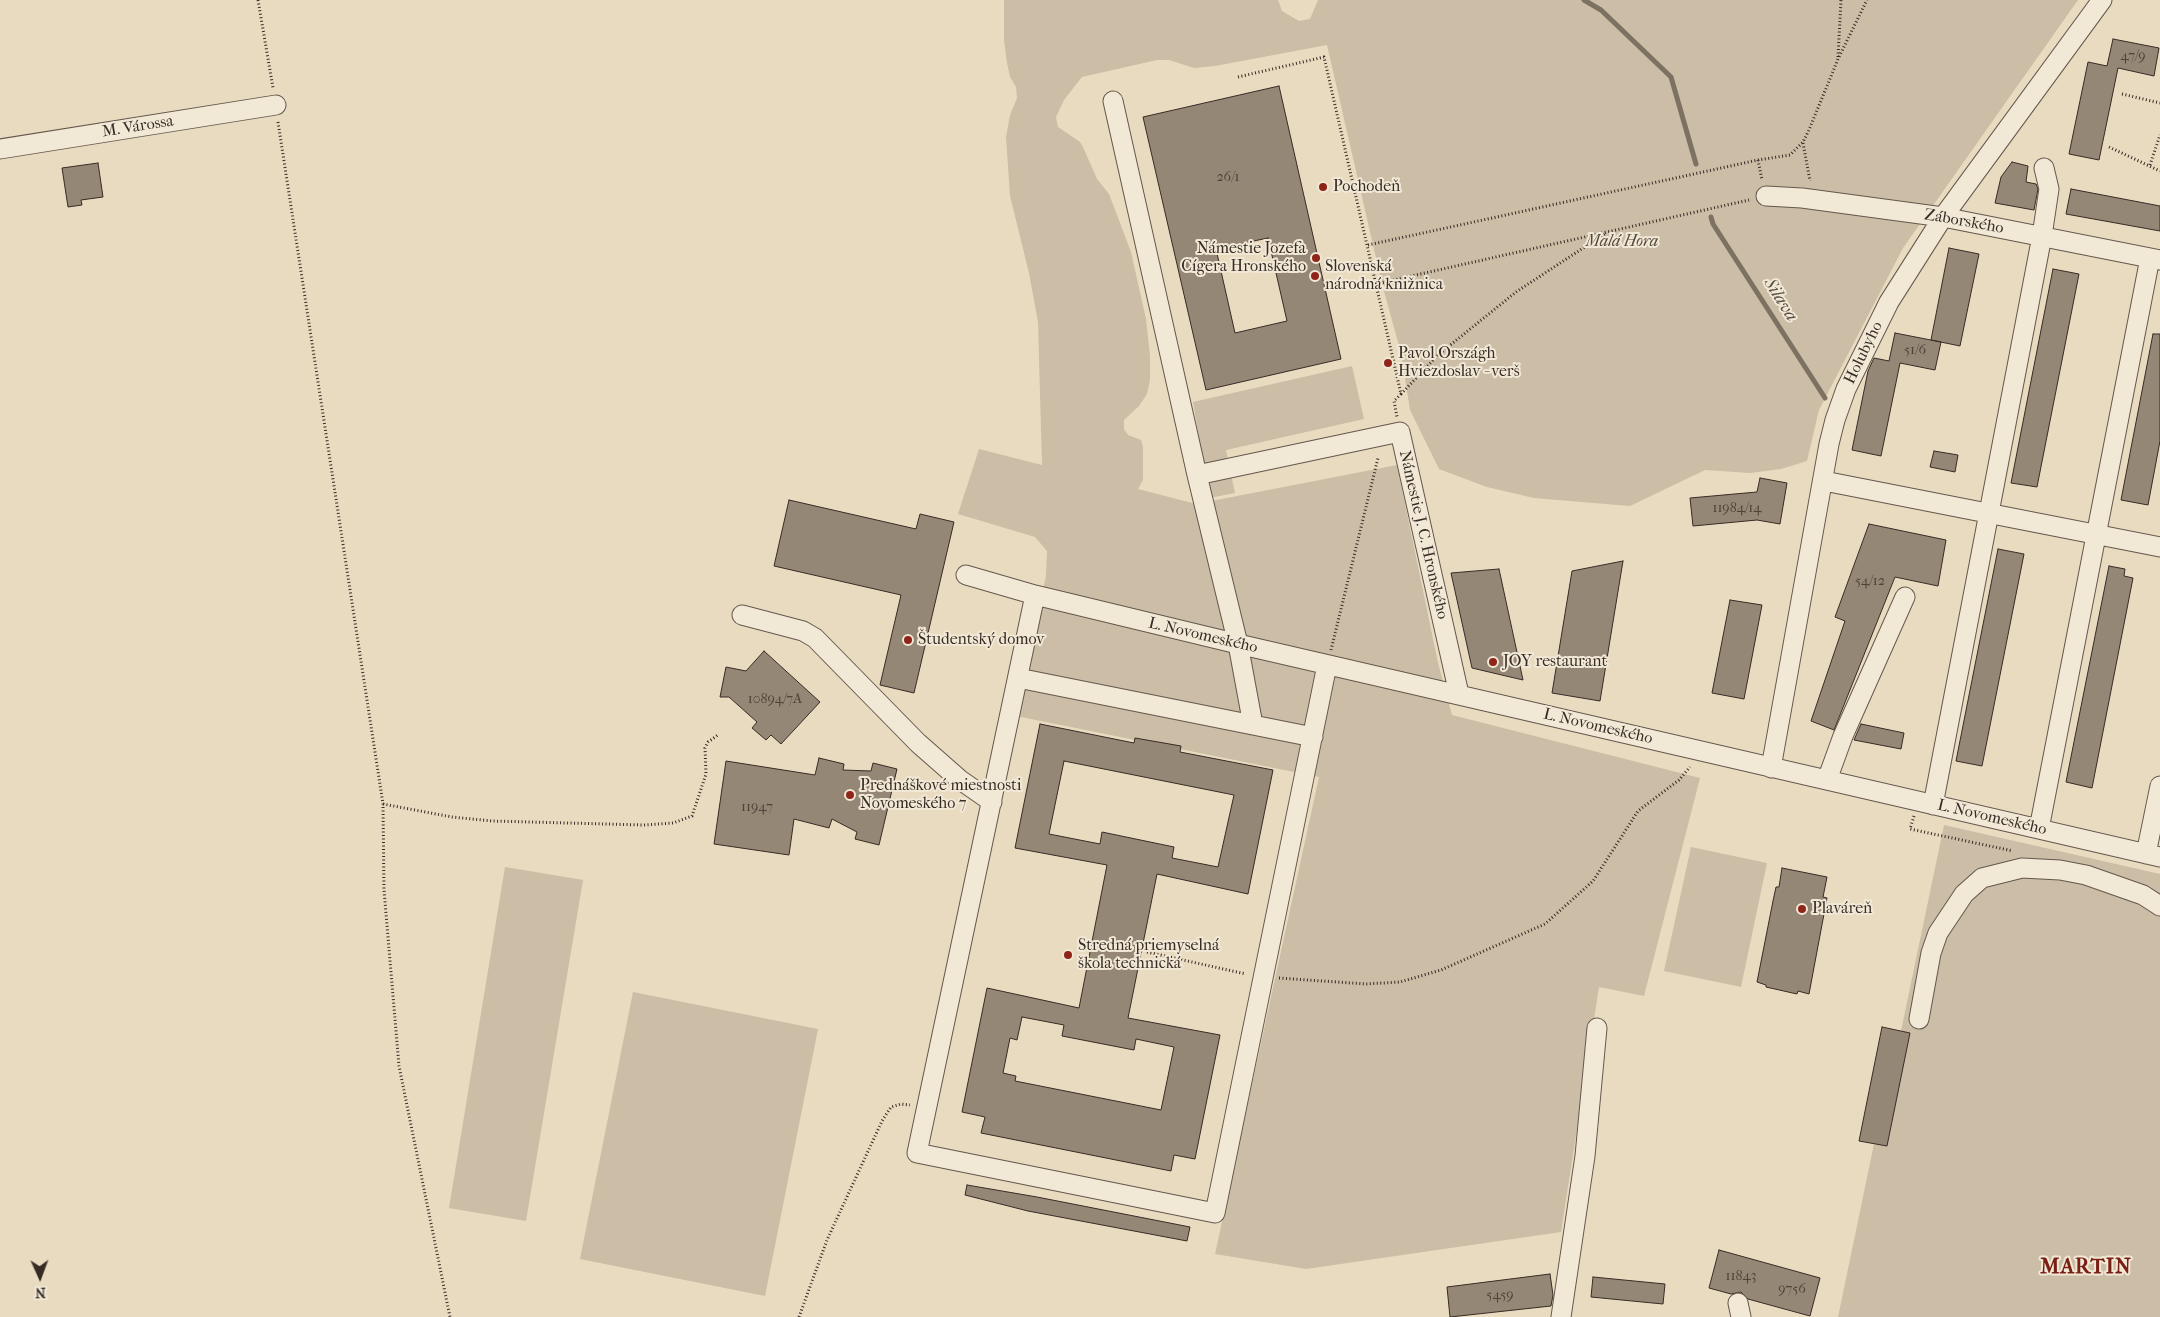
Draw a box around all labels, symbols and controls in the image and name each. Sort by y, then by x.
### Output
house number: 47/9 [2120,49,2146,65]
street label: M. Várossa [101,112,175,142]
house number: 26/1 [1216,170,1240,186]
place label: Pochodeň [1333,177,1400,197]
marker: Pochodeň [1317,181,1329,193]
street label: Záborského [1923,206,2005,238]
park label: Malá Hora [1586,232,1658,252]
place label: Námestie Jozefa Cígera Hronského [1181,239,1306,277]
marker: Námestie Jozefa Cígera Hronského [1310,252,1322,264]
place label: Slovenská národná knižnica [1325,257,1443,295]
marker: Slovenská národná knižnica [1309,270,1321,282]
water label: Silava [1758,274,1802,326]
street label: Holubyho [1841,319,1887,387]
house number: 51/6 [1904,343,1926,359]
place label: Pavol Országh Hviezdoslav - verš [1398,344,1520,382]
marker: Pavol Országh Hviezdoslav - verš [1382,357,1394,369]
street label: Námestie J. C. Hronského [1394,449,1452,621]
house number: 11984/14 [1712,501,1762,517]
house number: 54/12 [1855,574,1885,590]
street label: L. Novomeského [1147,614,1259,658]
place label: Študentský domov [918,630,1044,650]
marker: Študentský domov [902,634,914,646]
place label: JOY restaurant [1503,652,1607,672]
marker: JOY restaurant [1487,656,1499,668]
house number: 10894/7A [748,692,802,708]
street label: L. Novomeského [1542,705,1654,749]
place label: Prednáškové miestnosti Novomeského 7 [860,776,1022,814]
marker: Prednáškové miestnosti Novomeského 7 [844,789,856,801]
street label: L. Novomeského [1936,796,2048,840]
house number: 11947 [741,800,773,816]
place label: Plaváreň [1812,899,1872,919]
marker: Plaváreň [1796,903,1808,915]
place label: Stredná priemyselná škola technická [1078,936,1220,974]
marker: Stredná priemyselná škola technická [1062,949,1074,961]
north arrow [15,1252,65,1302]
district label: MARTIN [2039,1255,2133,1281]
house number: 11843 [1726,1269,1756,1285]
house number: 9756 [1778,1282,1806,1298]
text: N [35,1284,46,1301]
house number: 5459 [1486,1288,1514,1304]

